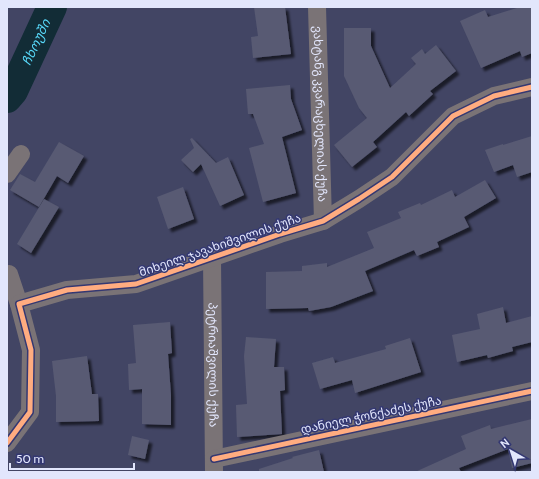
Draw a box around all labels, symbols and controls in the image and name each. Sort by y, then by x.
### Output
water label: ჩხოუში [18,16,53,68]
street label: ვახტანგ კვარაცხელიას ქუჩა [311,26,330,202]
street label: მიხეილ ჯავახიშვილის ქუჩა [137,210,303,280]
street label: პეტრიაშვილის ქუჩა [205,303,222,427]
street label: დანიელ ჭონქაძეს ქუჩა [299,392,443,438]
north arrow [491,431,531,471]
text: N [497,435,512,451]
scale bar [10,445,134,471]
text: 50 m [16,451,44,466]

